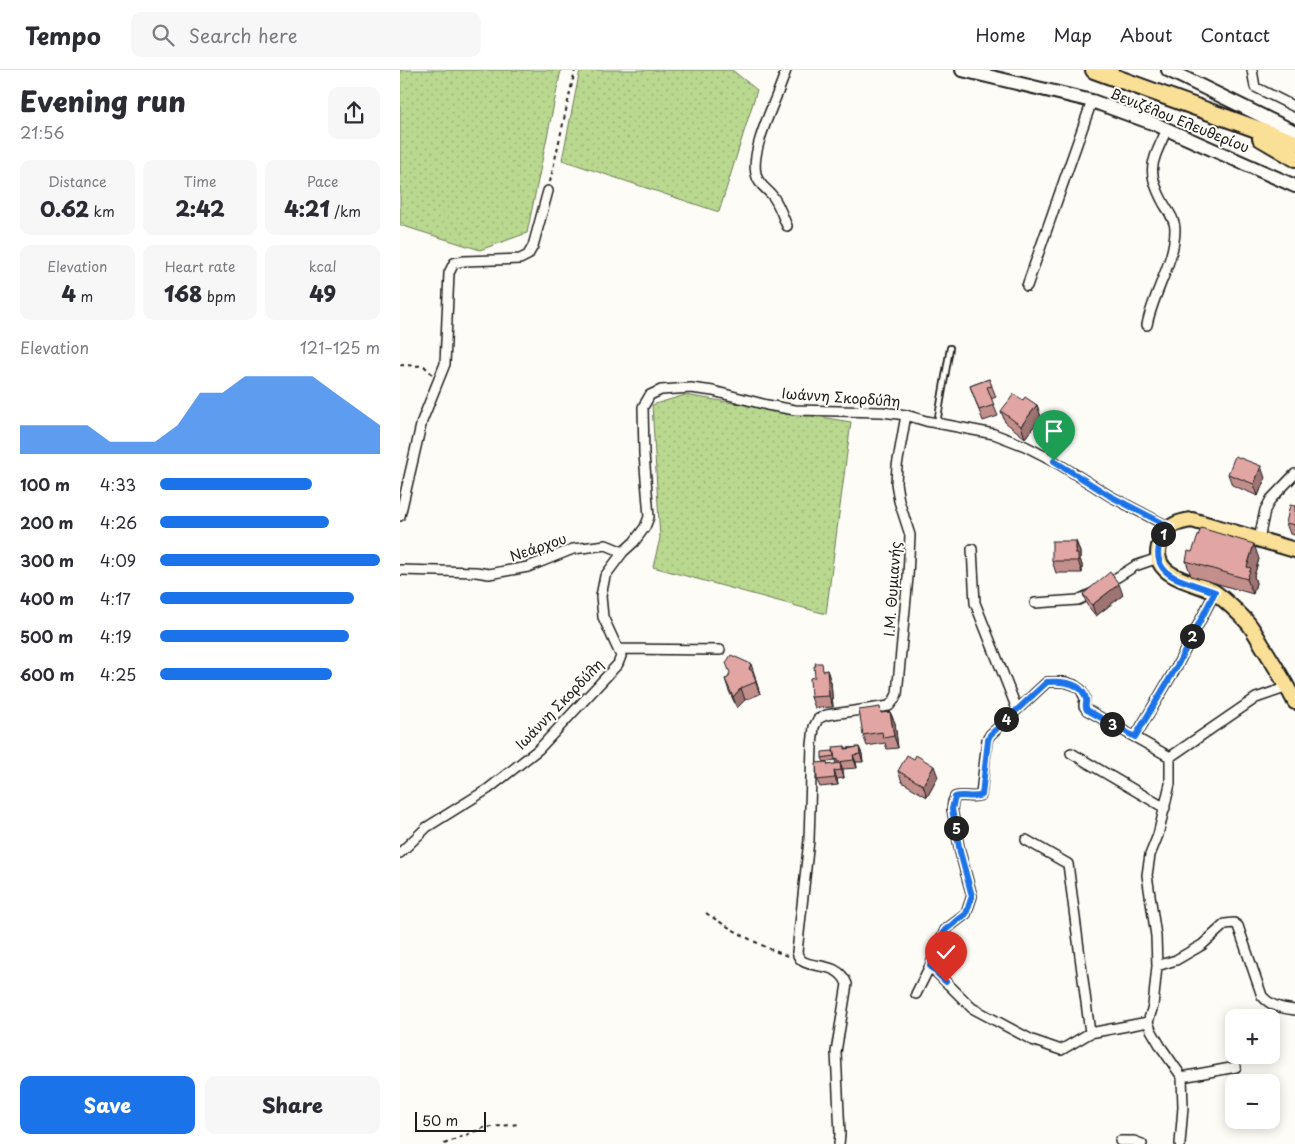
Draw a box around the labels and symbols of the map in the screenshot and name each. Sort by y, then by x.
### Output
street label: Βενιζέλου Ελευθερίου [1107,82,1253,158]
street label: Ιωάννη Σκορδύλη [781,382,901,412]
pin [1033,410,1075,461]
pin: 1 [1150,522,1176,546]
street label: Νεάρχου [507,528,569,566]
street label: Ι.Μ. Θυμιανής [878,541,906,637]
pin: 2 [1180,624,1204,648]
street label: Ιωάννη Σκορδύλη [510,654,608,754]
pin: 4 [994,706,1018,732]
pin: 3 [1100,712,1124,736]
pin: 5 [944,816,968,840]
pin [925,931,967,982]
scale bar [415,1109,486,1132]

